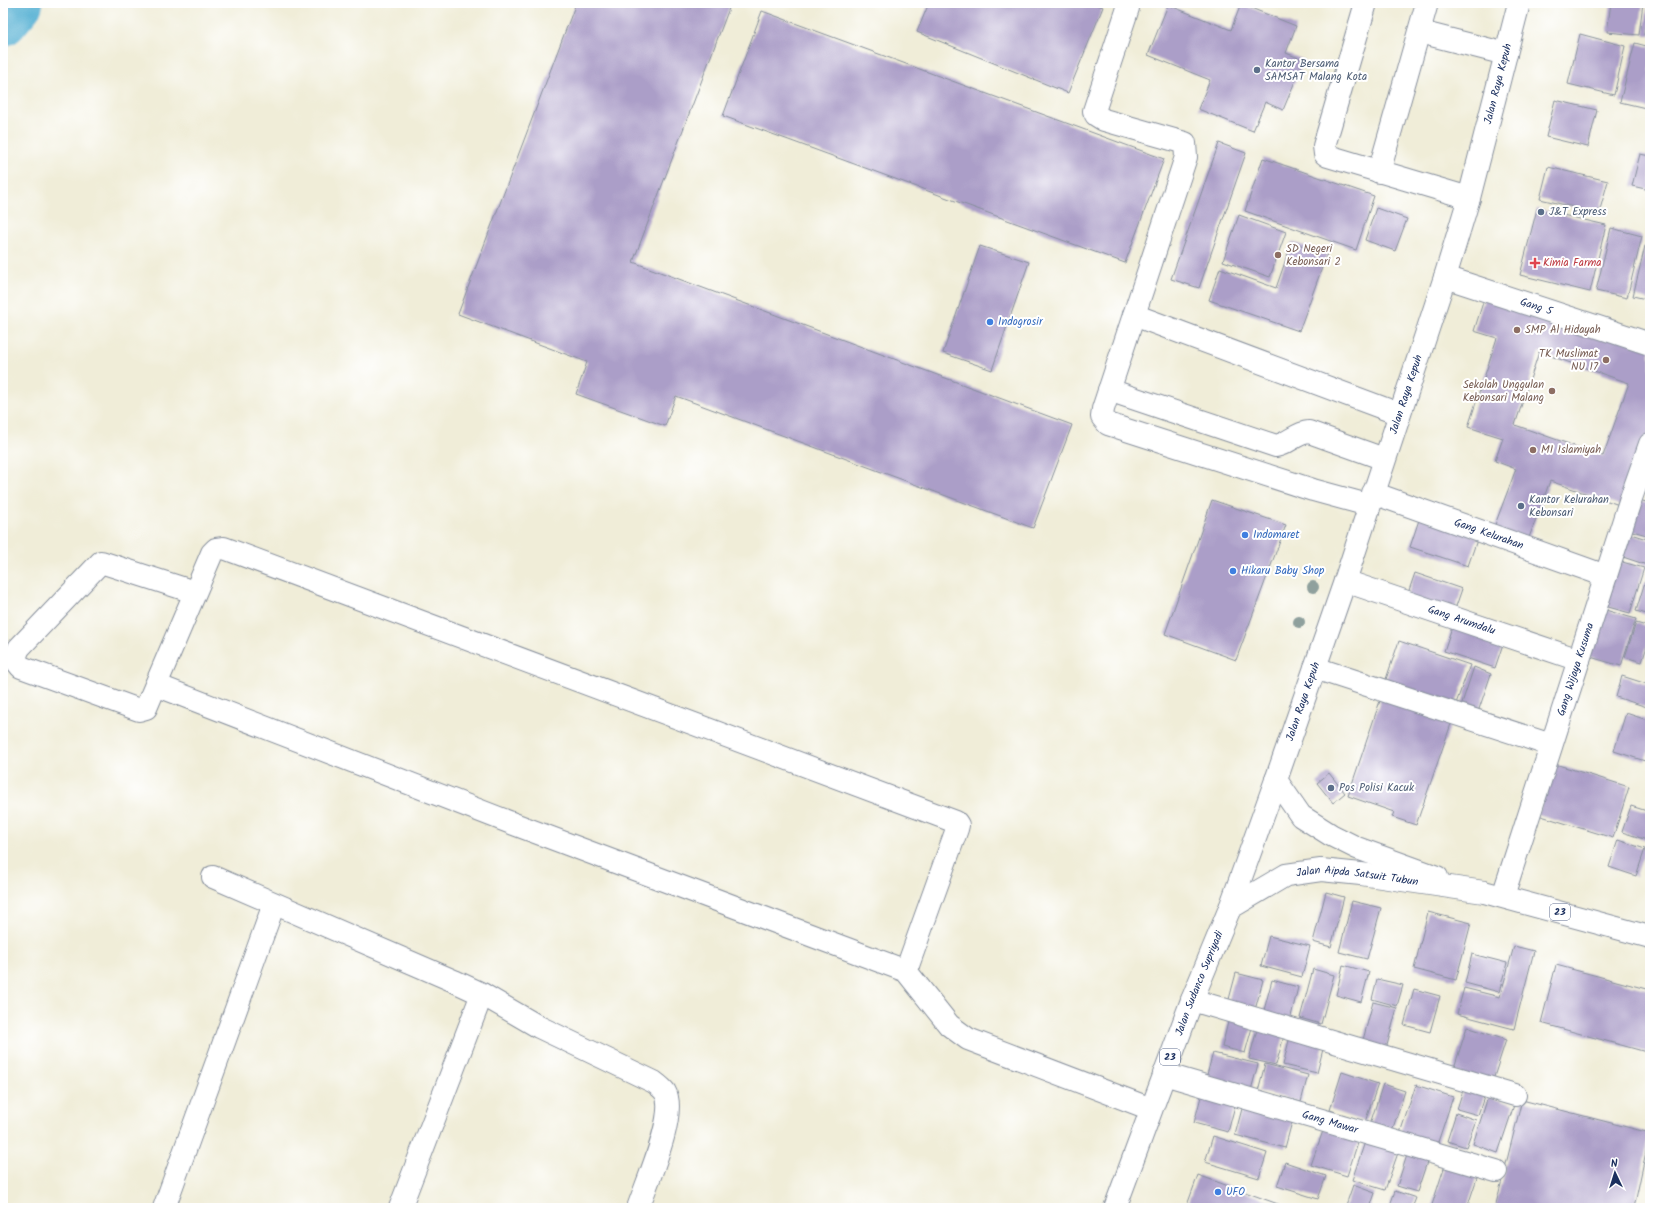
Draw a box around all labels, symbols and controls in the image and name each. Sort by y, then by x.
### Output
street label: Jalan Raya Kepuh [1479,41,1517,126]
place label: Kantor Bersama SAMSAT Malang Kota [1265,55,1367,86]
marker: Kantor Bersama SAMSAT Malang Kota [1252,65,1262,75]
place label: J&T Express [1549,203,1607,221]
marker: J&T Express [1536,207,1546,217]
place label: SD Negeri Kebonsari 2 [1286,240,1341,271]
marker: SD Negeri Kebonsari 2 [1273,250,1283,260]
place label: Kimia Farma [1543,254,1602,272]
marker: Kimia Farma [1530,258,1540,268]
street label: Gang 5 [1518,293,1556,321]
place label: Indogrosir [998,313,1044,331]
marker: Indogrosir [985,317,995,327]
place label: SMP Al Hidayah [1525,321,1601,339]
marker: SMP Al Hidayah [1512,325,1522,335]
place label: TK Muslimat NU 17 [1539,345,1599,376]
street label: Jalan Raya Kepuh [1385,352,1428,437]
marker: TK Muslimat NU 17 [1601,355,1611,365]
place label: Sekolah Unggulan Kebonsari Malang [1463,376,1544,407]
marker: Sekolah Unggulan Kebonsari Malang [1547,386,1557,396]
place label: MI Islamiyah [1541,441,1601,459]
marker: MI Islamiyah [1528,445,1538,455]
place label: Kantor Kelurahan Kebonsari [1529,491,1609,522]
marker: Kantor Kelurahan Kebonsari [1516,501,1526,511]
street label: Gang Kelurahan [1452,514,1526,555]
place label: Indomaret [1253,526,1300,544]
marker: Indomaret [1240,530,1250,540]
place label: Hikaru Baby Shop [1241,562,1325,580]
marker: Hikaru Baby Shop [1228,566,1238,576]
street label: Gang Arumdalu [1425,601,1498,640]
street label: Gang Wijaya Kusuma [1552,620,1599,718]
street label: Jalan Raya Kepuh [1281,659,1325,744]
place label: Pos Polisi Kacuk [1339,779,1415,797]
marker: Pos Polisi Kacuk [1326,783,1336,793]
street label: Jalan Aipda Satsuit Tubun [1295,861,1420,891]
road number: 23 [1550,904,1570,920]
street label: Jalan Sudanco Supriyadi [1170,928,1229,1038]
road number: 23 [1160,1049,1180,1065]
street label: Gang Mawar [1300,1106,1361,1140]
north arrow [1595,1153,1635,1193]
text: N [1610,1155,1619,1173]
place label: UFO [1226,1183,1245,1201]
marker: UFO [1213,1187,1223,1197]

